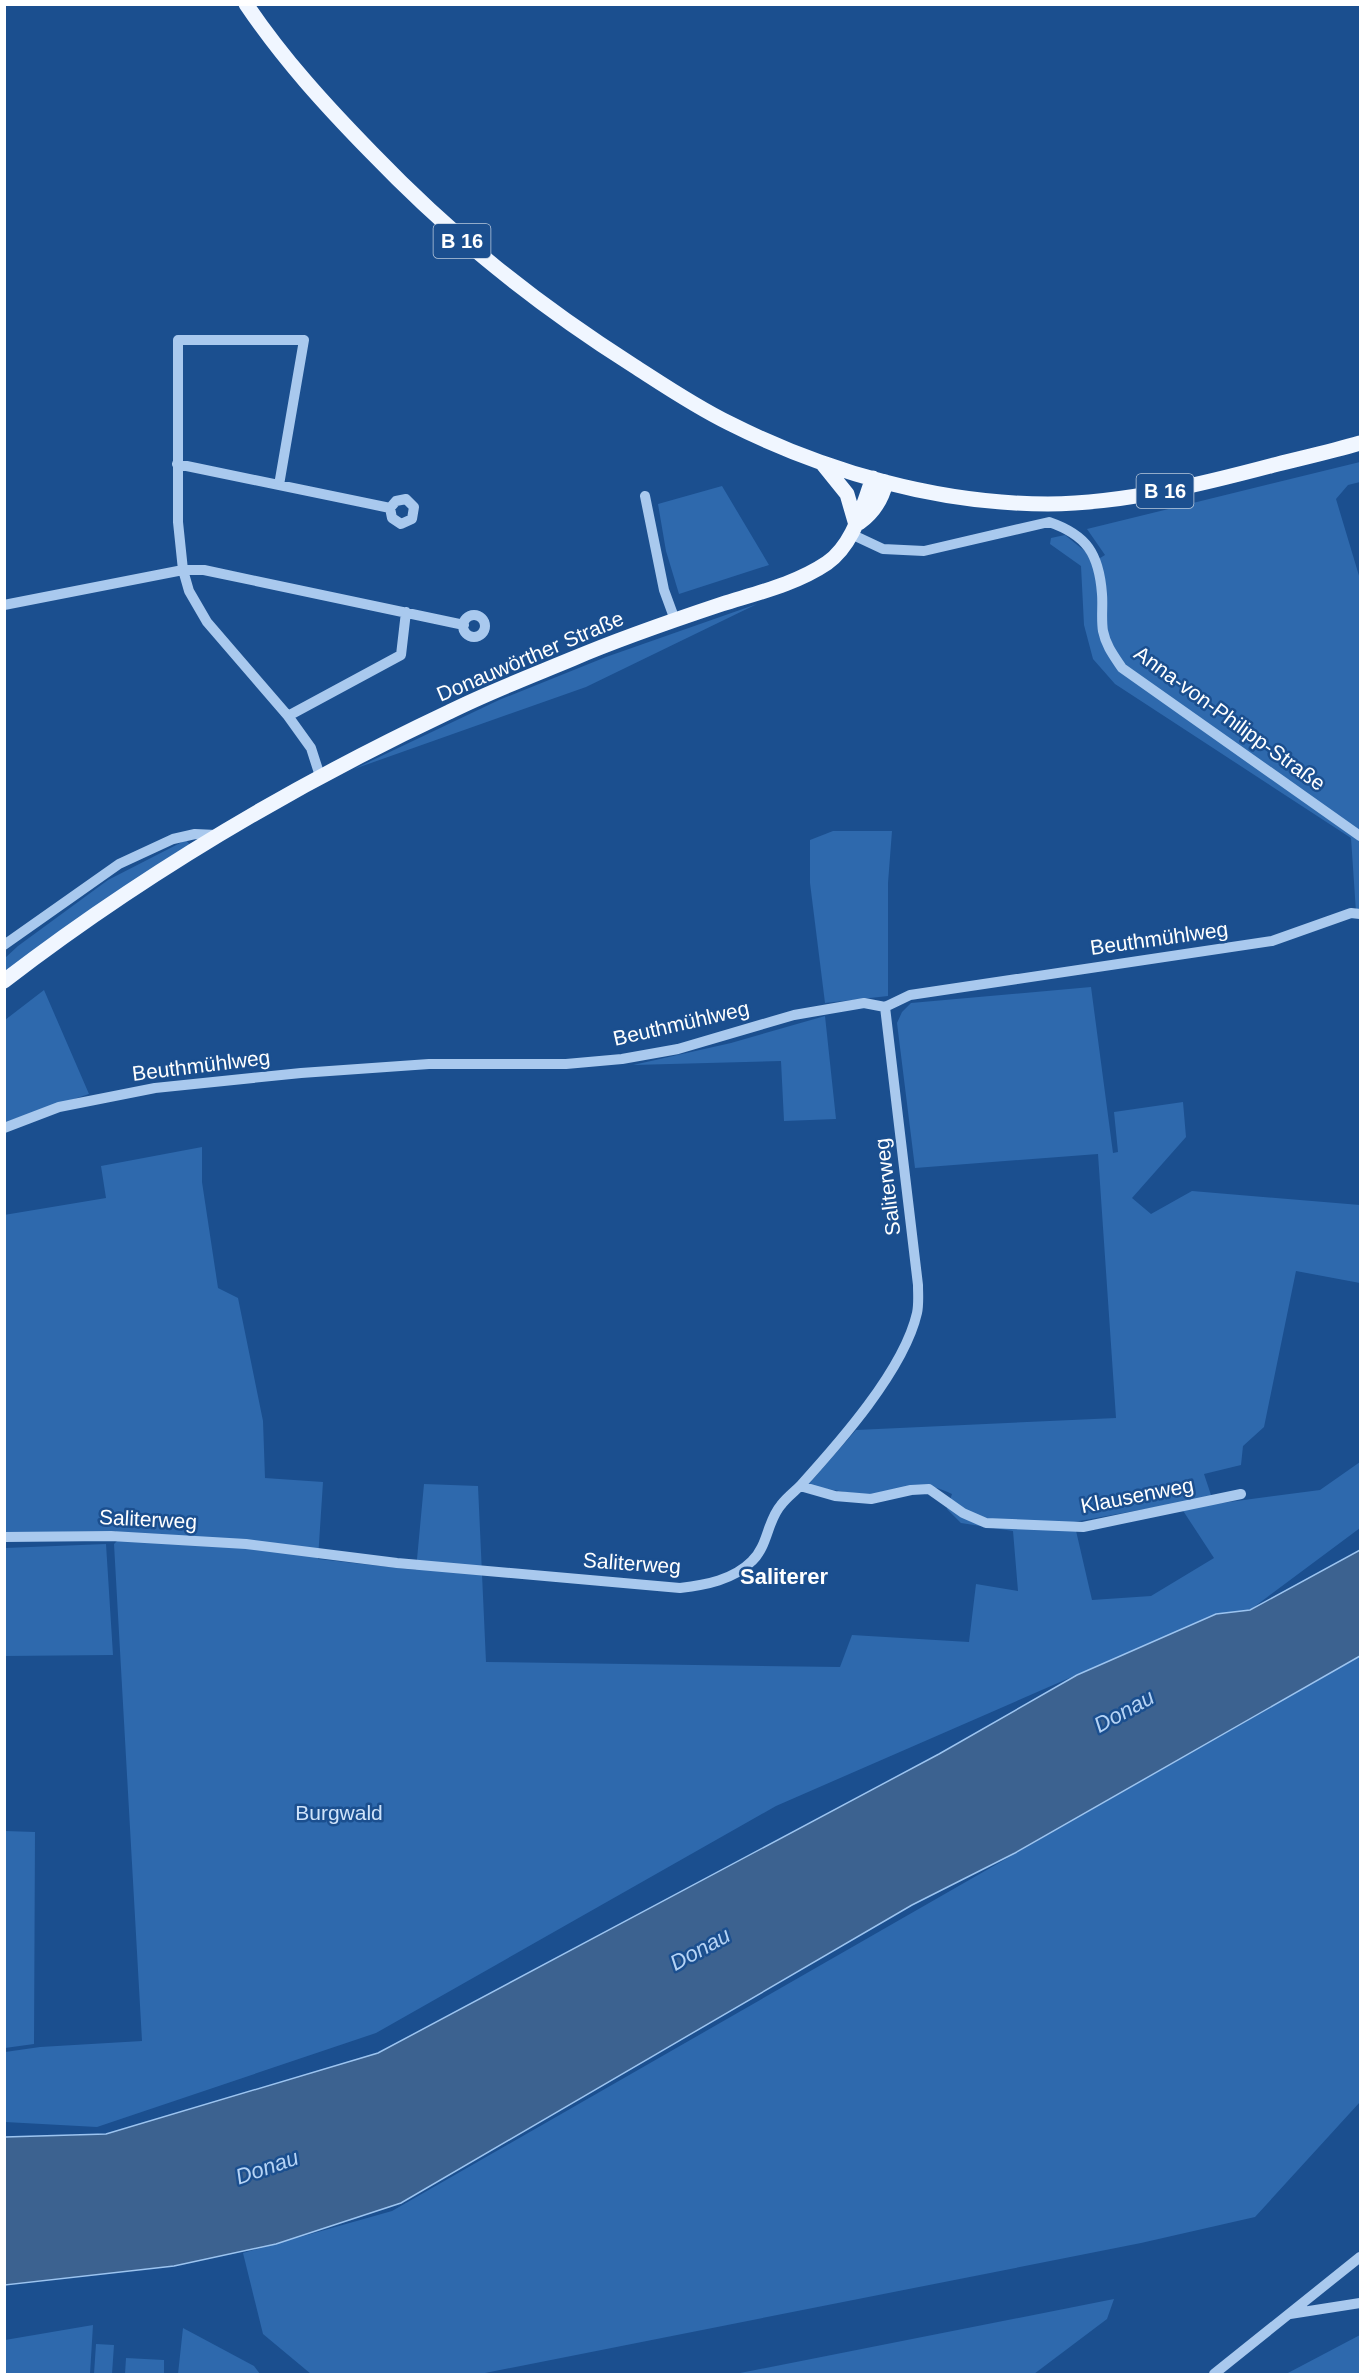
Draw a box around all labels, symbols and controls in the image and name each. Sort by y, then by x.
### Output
road number: B 16 [434,224,490,258]
road number: B 16 [1136,474,1194,508]
street label: Donauwörther Straße [433,606,627,706]
street label: Anna-von-Philipp-Straße [1130,641,1330,795]
street label: Beuthmühlweg [1089,917,1229,959]
street label: Beuthmühlweg [611,996,751,1050]
street label: Beuthmühlweg [131,1045,271,1085]
street label: Saliterweg [870,1137,904,1237]
street label: Klausenweg [1079,1473,1195,1517]
street label: Saliterweg [98,1505,198,1533]
street label: Saliterweg [582,1548,682,1578]
district label: Saliterer [740,1564,828,1589]
water label: Donau [1090,1684,1158,1738]
park label: Burgwald [295,1801,383,1824]
water label: Donau [666,1922,734,1976]
water label: Donau [232,2145,302,2189]

